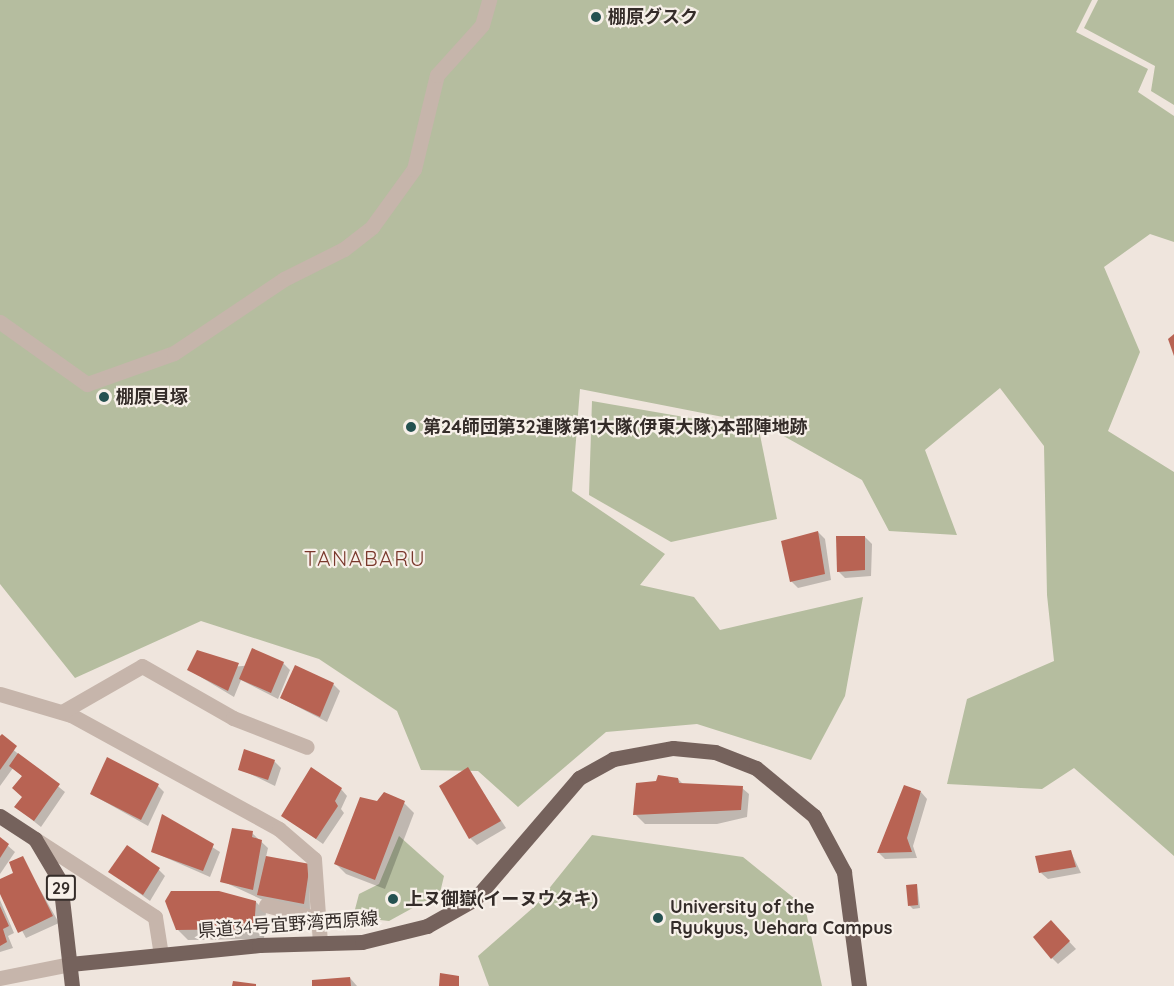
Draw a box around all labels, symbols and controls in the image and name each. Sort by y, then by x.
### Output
place label: 棚原グスク [608,6,698,28]
marker: 棚原グスク [589,10,603,24]
place label: 棚原貝塚 [116,386,188,408]
marker: 棚原貝塚 [97,390,111,404]
place label: 第24師団第32連隊第1大隊(伊東大隊)本部陣地跡 [423,416,808,438]
marker: 第24師団第32連隊第1大隊(伊東大隊)本部陣地跡 [404,420,418,434]
district label: TANABARU [304,545,426,571]
road number: 29 [44,875,78,901]
place label: 上ヌ御嶽(イーヌウタキ) [405,888,598,910]
marker: 上ヌ御嶽(イーヌウタキ) [386,892,400,906]
place label: University of the Ryukyus, Uehara Campus [670,897,892,940]
street label: 県道34号宜野湾西原線 [197,908,379,942]
marker: University of the Ryukyus, Uehara Campus [651,911,665,925]

